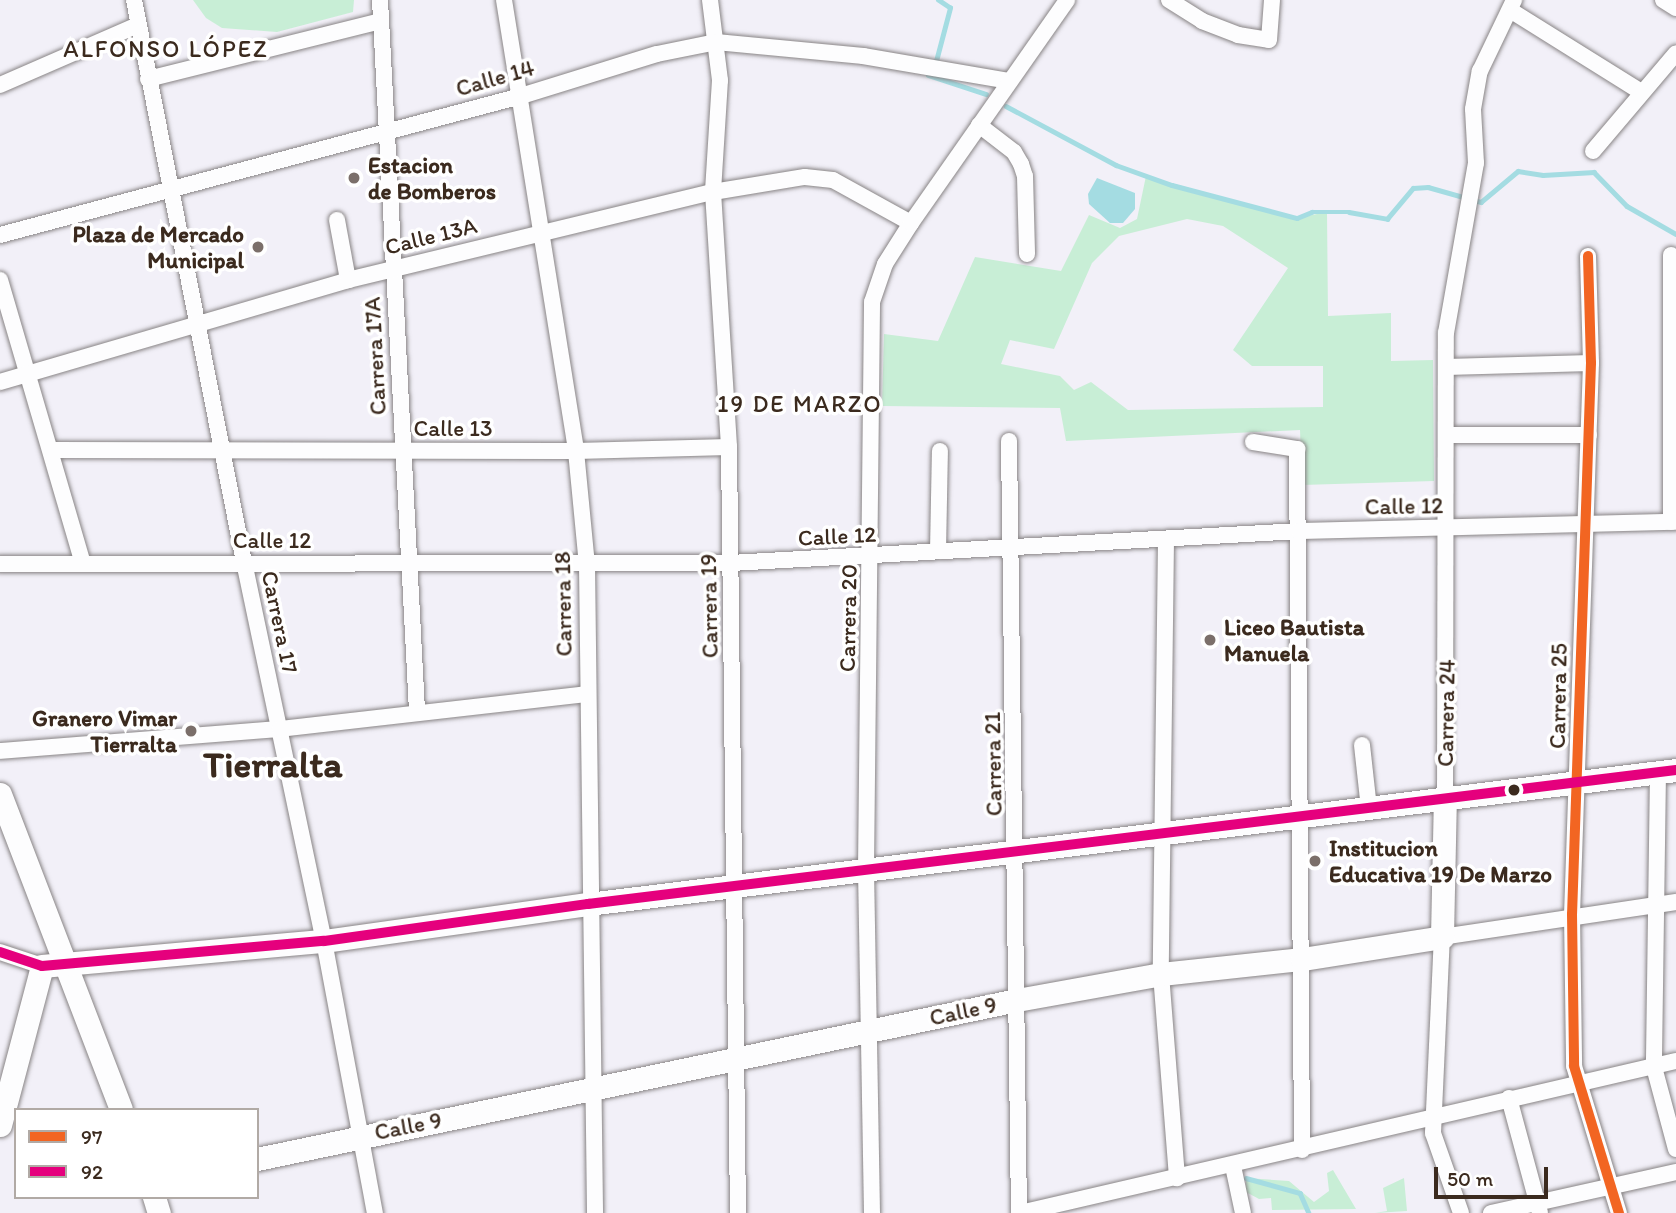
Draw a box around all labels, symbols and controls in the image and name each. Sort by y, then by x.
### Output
district label: ALFONSO LÓPEZ [65,35,267,63]
street label: Calle 14 [453,54,537,102]
place label: Estacion de Bomberos [368,151,497,205]
marker: Estacion de Bomberos [346,170,362,186]
street label: Calle 13A [382,211,480,261]
place label: Plaza de Mercado Municipal [73,220,244,274]
marker: Plaza de Mercado Municipal [250,239,266,255]
street label: Carrera 17A [358,296,392,416]
district label: 19 DE MARZO [719,390,881,418]
street label: Calle 13 [413,414,493,442]
street label: Calle 12 [1364,492,1444,520]
street label: Calle 12 [797,520,877,552]
street label: Calle 12 [233,526,311,554]
street label: Carrera 18 [548,551,578,657]
street label: Carrera 19 [694,554,724,658]
street label: Carrera 20 [833,564,863,672]
street label: Carrera 17 [256,568,304,676]
place label: Liceo Bautista Manuela [1224,613,1365,667]
marker: Liceo Bautista Manuela [1202,632,1218,648]
street label: Carrera 25 [1543,643,1573,749]
street label: Carrera 24 [1431,659,1461,767]
place label: Granero Vimar Tierralta [32,704,177,758]
street label: Carrera 21 [978,712,1008,816]
marker: Granero Vimar Tierralta [183,723,199,739]
district label: Tierralta [203,742,343,786]
unlabelled marker [1507,783,1521,797]
place label: Institucion Educativa 19 De Marzo [1329,834,1552,888]
marker: Institucion Educativa 19 De Marzo [1307,853,1323,869]
street label: Calle 9 [927,990,999,1032]
street label: Calle 9 [372,1106,444,1146]
legend [14,1108,259,1199]
text: 97 [81,1124,102,1149]
scale bar [1438,1154,1552,1198]
text: 92 [81,1159,103,1184]
text: 50 m [1447,1166,1493,1191]

